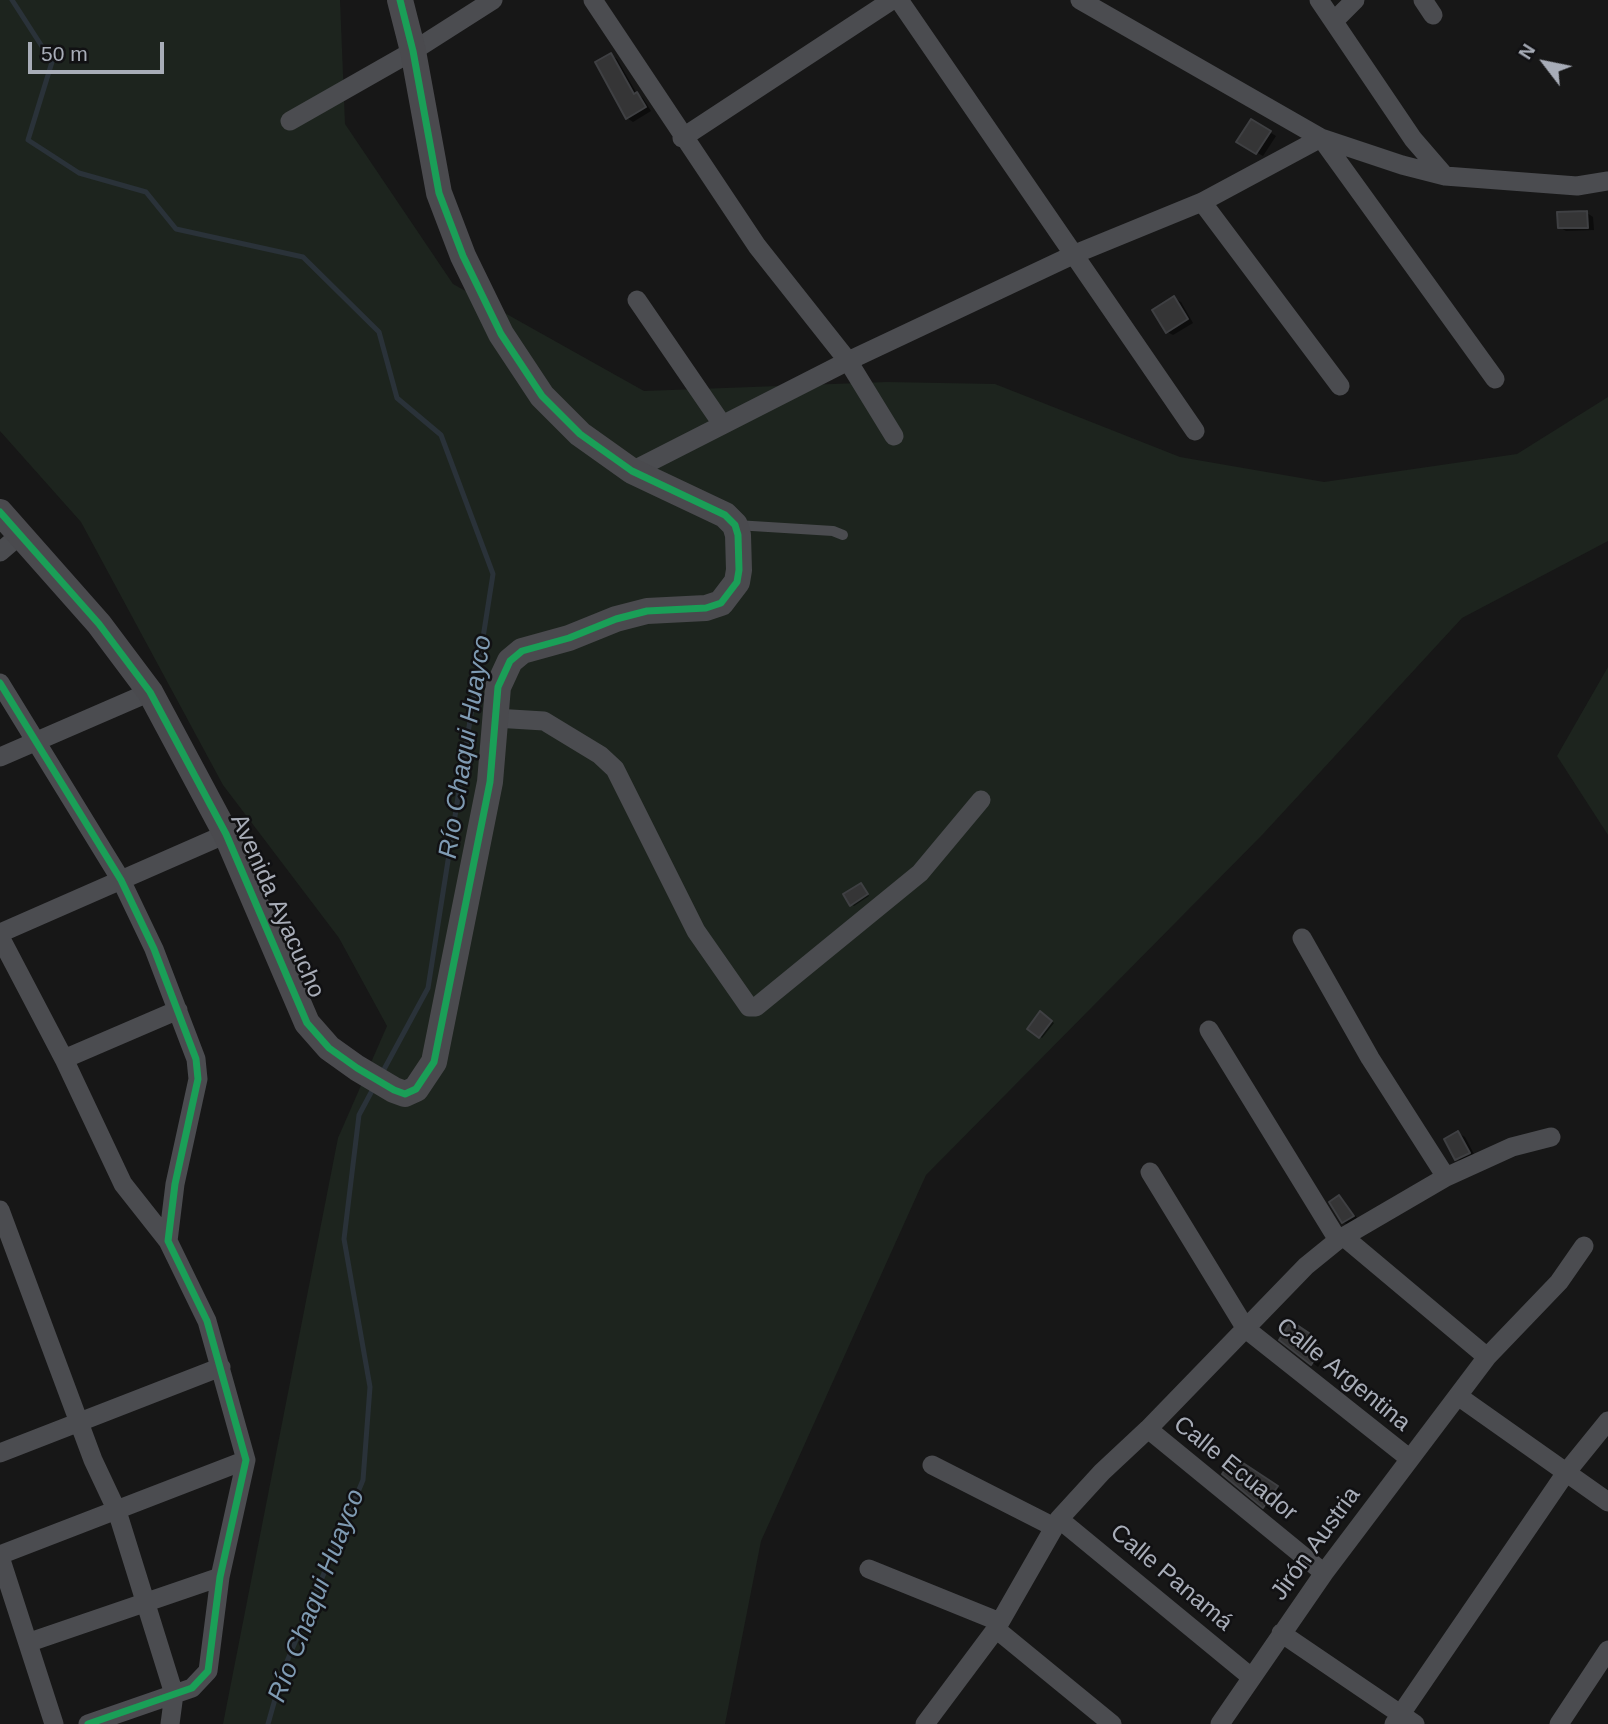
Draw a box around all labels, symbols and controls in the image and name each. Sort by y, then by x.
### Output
scale bar [32,28,168,72]
north arrow [1510,28,1580,98]
text: N [1514,40,1539,63]
text: 50 m [41,42,88,65]
water label: Río Chaqui Huayco [433,633,499,861]
street label: Avenida Ayacucho [224,810,330,1002]
street label: Calle Argentina [1270,1312,1416,1438]
street label: Calle Ecuador [1167,1410,1303,1528]
street label: Jirón Austria [1265,1482,1367,1606]
water label: Río Chaqui Huayco [262,1485,372,1707]
street label: Calle Panamá [1104,1519,1238,1637]

